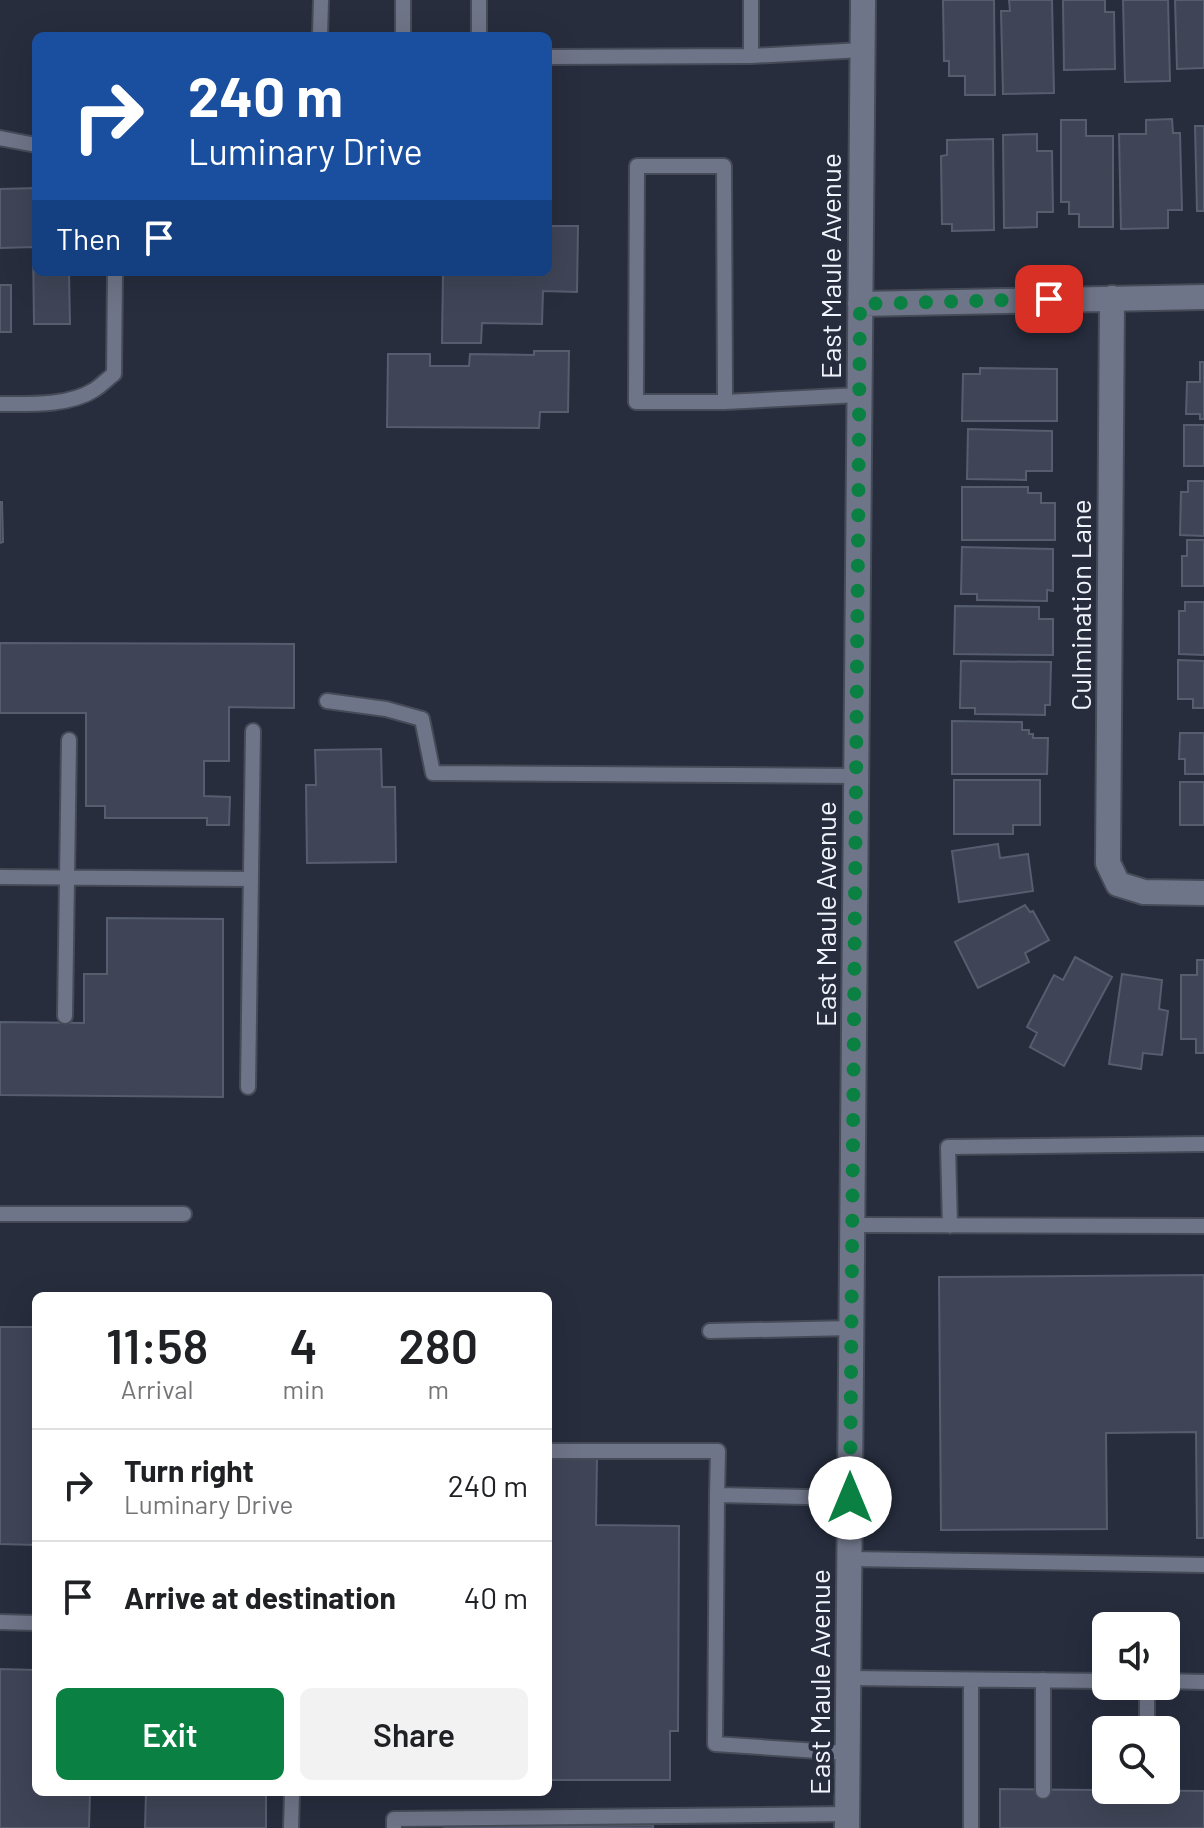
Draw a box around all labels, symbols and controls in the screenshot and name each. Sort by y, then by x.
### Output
text: 240 m [188,61,343,128]
icon: right [56,64,160,168]
text: Luminary Drive [188,129,423,172]
street label: East Maule Avenue [813,153,847,379]
icon: arrive [137,216,181,260]
text: Then [56,220,121,256]
pin [1015,265,1083,333]
icon: arrive [1027,277,1071,321]
street label: Culmination Lane [1063,499,1097,711]
street label: East Maule Avenue [808,801,842,1027]
text: 11:58 [106,1316,208,1374]
text: 4 [289,1316,318,1374]
text: 280 [399,1316,478,1374]
text: Arrival [121,1373,194,1404]
text: min [282,1373,325,1404]
text: m [427,1373,449,1404]
text: Turn right [124,1452,254,1488]
position arrow [808,1456,892,1540]
icon: right [56,1463,100,1507]
text: 240 m [448,1467,528,1503]
text: Luminary Drive [124,1488,293,1519]
street label: East Maule Avenue [802,1569,836,1795]
icon: arrive [56,1575,100,1619]
text: Arrive at destination [124,1579,396,1615]
text: 40 m [464,1579,528,1615]
map controls [1092,1612,1180,1804]
button: sound [1092,1612,1180,1700]
button: Exit [56,1688,284,1780]
button: Share [300,1688,528,1780]
button: search [1092,1716,1180,1804]

